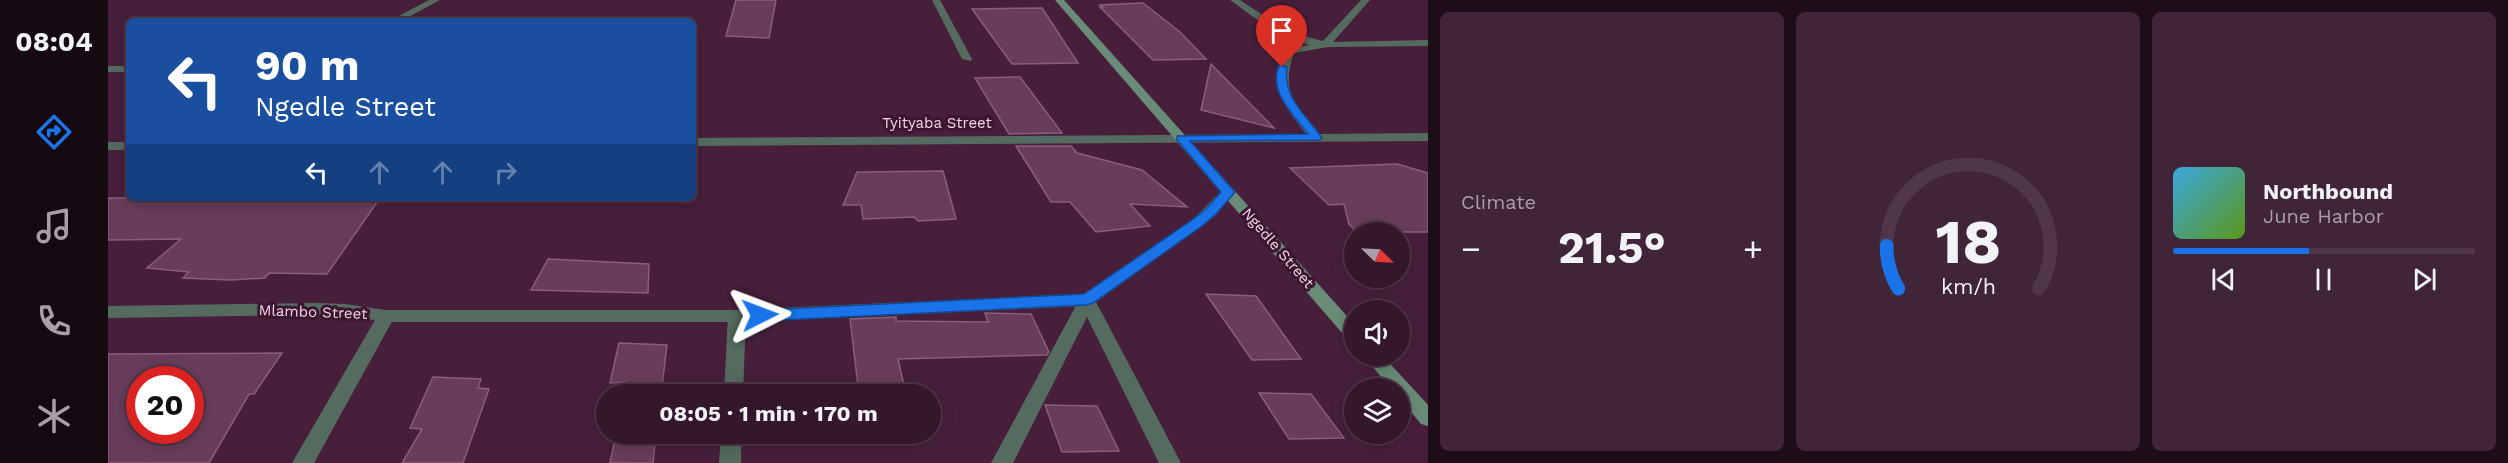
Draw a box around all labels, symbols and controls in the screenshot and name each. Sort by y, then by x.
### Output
pin [1256,5,1307,67]
icon: arrive [1265,14,1298,47]
text: 08:04 [15,26,93,58]
text: 90 m [255,41,359,90]
icon: left [156,42,234,120]
text: Ngedle Street [255,91,436,123]
icon: directions [33,111,75,153]
street label: Tyityaba Street [882,114,993,132]
icon: left [300,156,333,189]
icon: ahead [363,156,396,189]
icon: ahead [426,156,459,189]
icon: right [489,156,522,189]
text: Northbound [2263,179,2393,204]
text: Climate [1461,190,1536,214]
street label: Ngedle Street [1238,204,1318,292]
text: June Harbor [2263,204,2384,228]
icon: music [33,205,75,247]
text: 18 [1935,205,2001,278]
text: 21.5° [1558,221,1666,274]
north arrow [1344,222,1410,288]
map controls [1344,222,1410,444]
text: − [1461,229,1481,268]
text: + [1743,229,1763,268]
icon: previous [2207,263,2240,296]
icon: pause [2307,263,2340,296]
icon: next [2408,263,2441,296]
text: km/h [1940,274,1996,299]
position arrow [728,283,792,347]
icon: phone [33,300,75,342]
button: sound [1344,300,1410,366]
street label: Mlambo Street [258,301,368,323]
speed limit sign: 20 [126,366,204,444]
button: layers [1344,378,1410,444]
icon: climate [33,395,75,437]
text: 08:05 · 1 min · 170 m [659,401,878,426]

